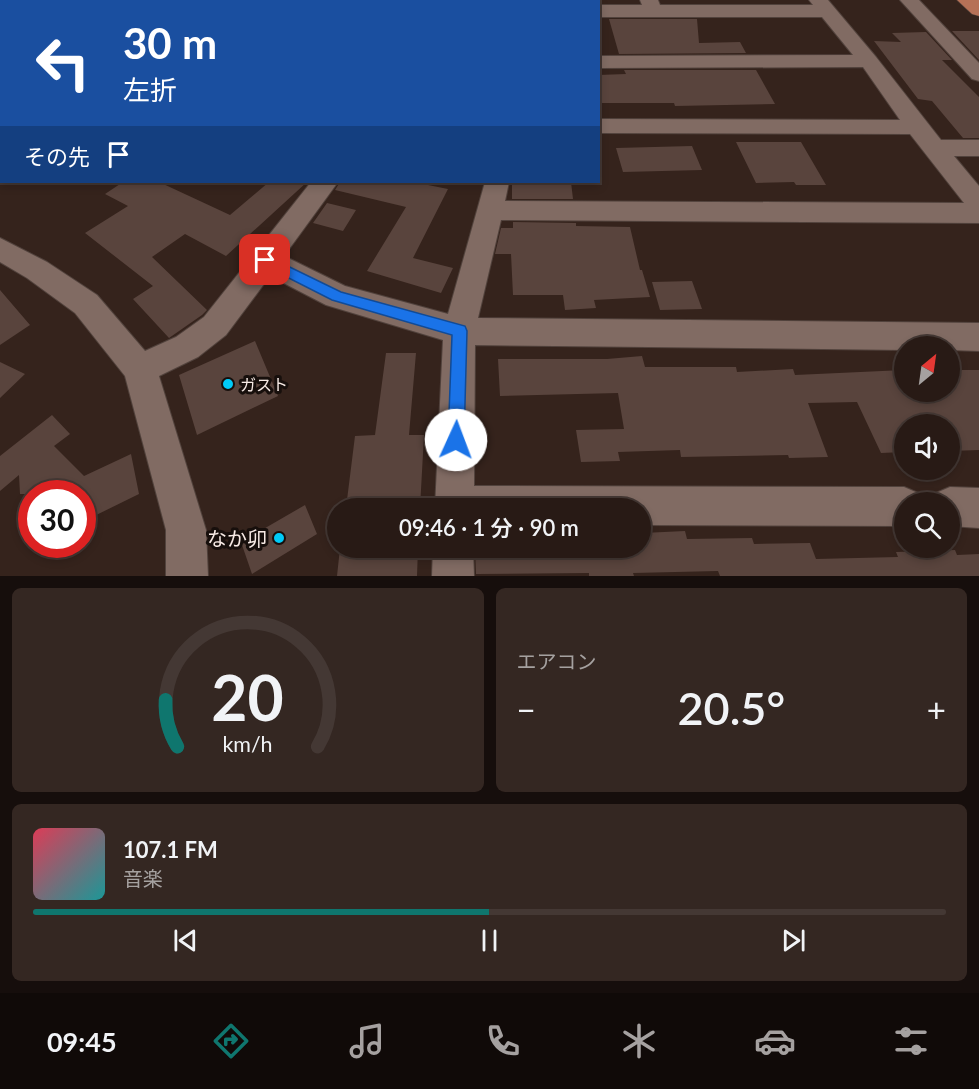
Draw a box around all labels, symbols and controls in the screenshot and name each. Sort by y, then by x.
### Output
text: 30 m [123,18,217,68]
icon: left [24,24,102,102]
text: 左折 [123,73,177,106]
icon: arrive [102,138,135,171]
text: その先 [24,143,90,170]
pin [239,234,290,285]
icon: arrive [248,243,281,276]
north arrow [894,336,960,402]
map controls [894,336,960,558]
place label: ガスト [240,375,288,394]
marker: ガスト [221,377,235,391]
position arrow [424,408,488,472]
button: sound [894,414,960,480]
speed limit sign: 30 [18,480,96,558]
button: search [894,492,960,558]
text: 09:46 · 1 分 · 90 m [399,514,579,541]
place label: なか卯 [207,526,267,550]
marker: なか卯 [272,531,286,545]
text: エアコン [517,649,597,673]
text: 20 [212,659,284,734]
text: 20.5° [677,681,785,735]
text: − [517,689,536,729]
text: + [927,689,946,729]
text: km/h [223,731,273,757]
text: 107.1 FM [123,836,218,863]
text: 音楽 [123,866,163,890]
icon: previous [169,924,202,957]
icon: pause [473,924,506,957]
icon: next [777,924,810,957]
icon: directions [210,1020,252,1062]
icon: music [346,1020,388,1062]
icon: phone [482,1020,524,1062]
icon: climate [618,1020,660,1062]
icon: car [754,1020,796,1062]
icon: filters [890,1020,932,1062]
text: 09:45 [47,1025,117,1058]

